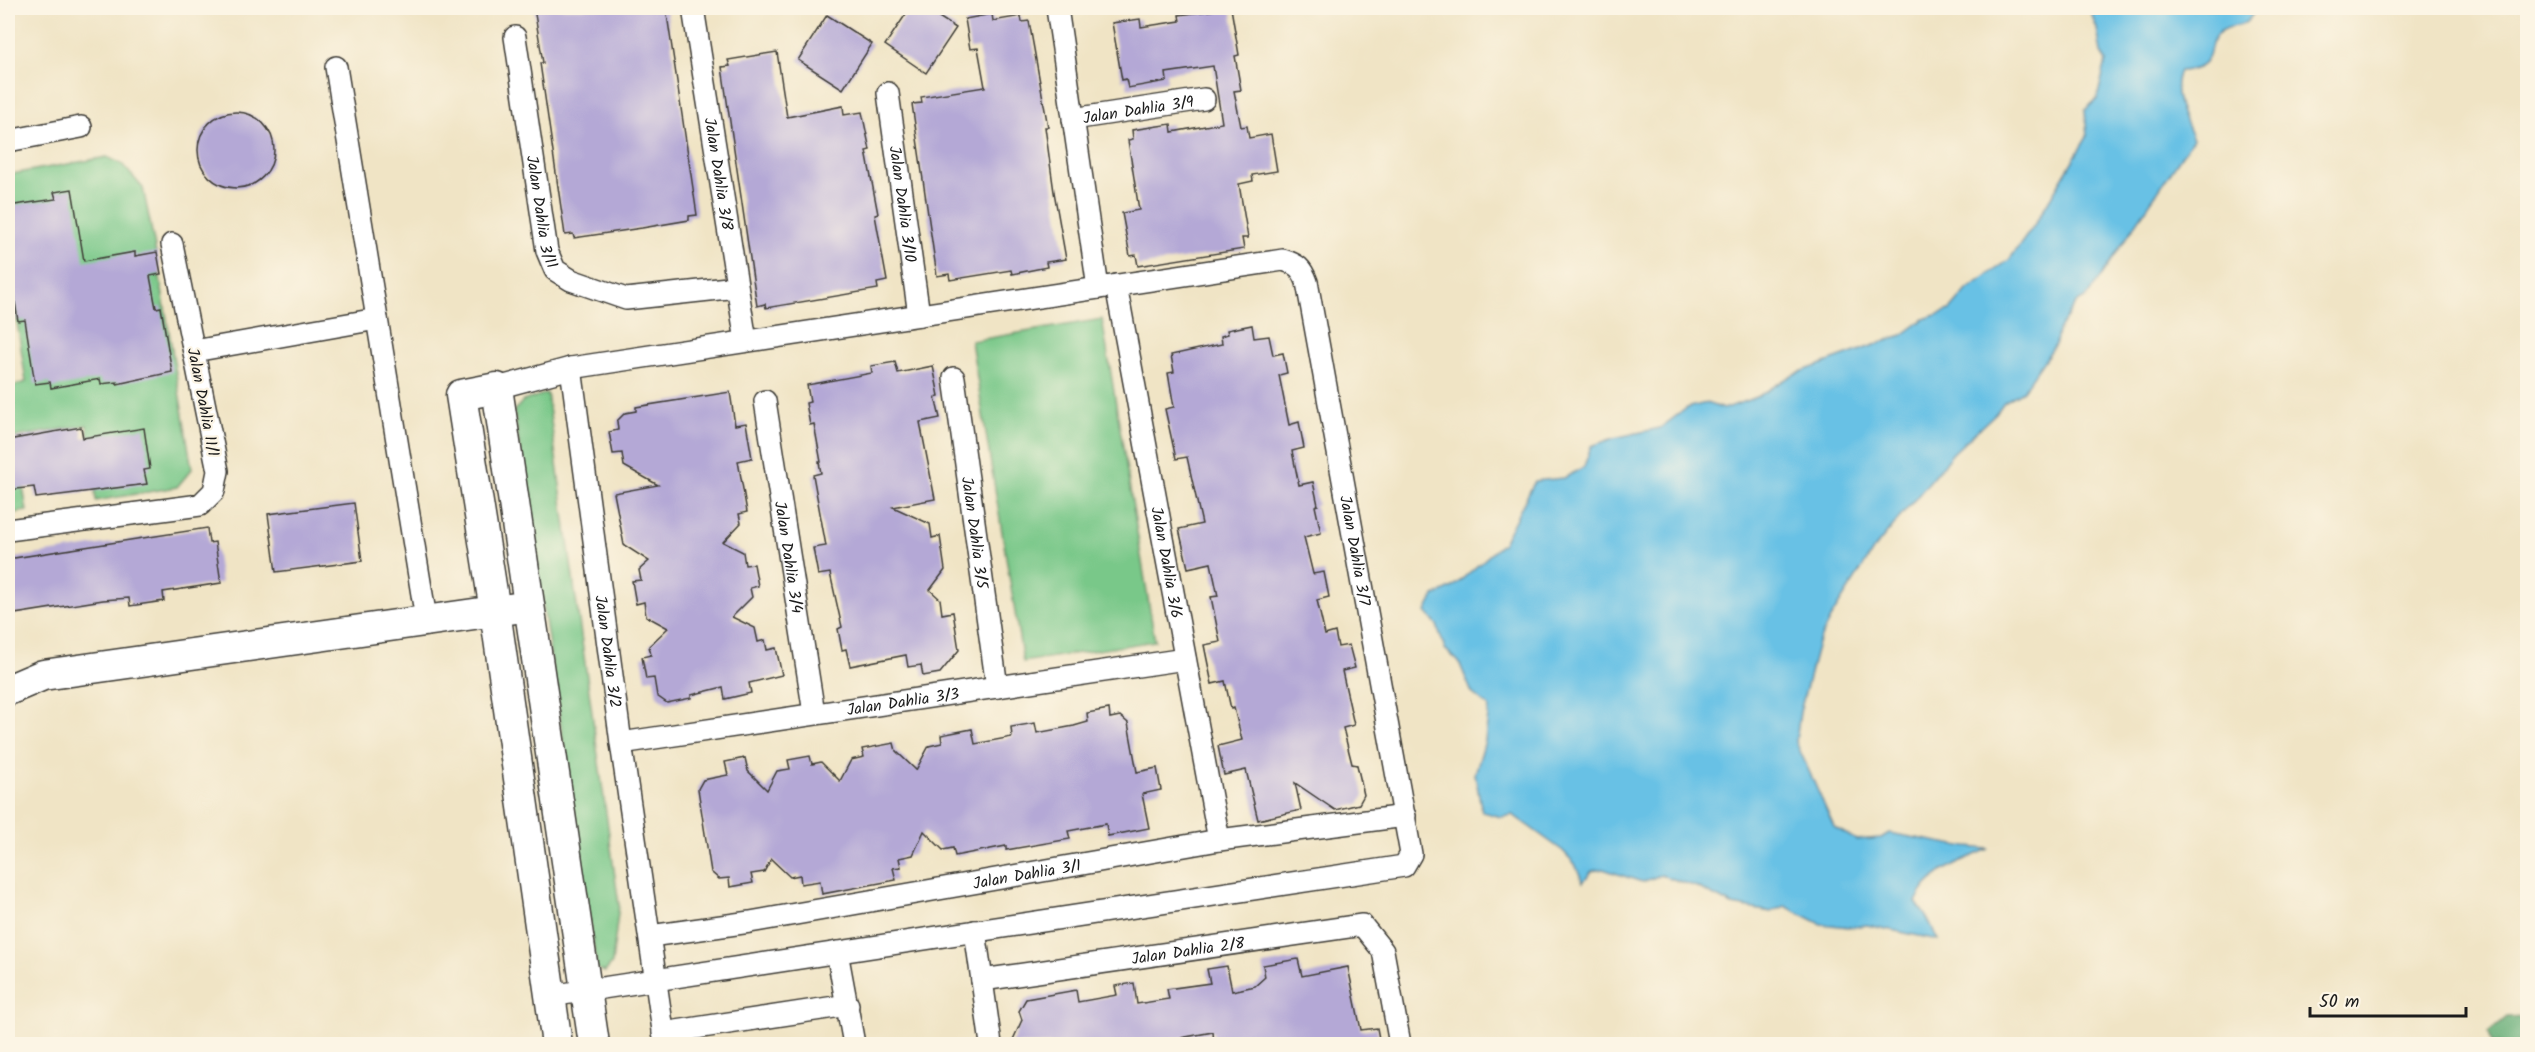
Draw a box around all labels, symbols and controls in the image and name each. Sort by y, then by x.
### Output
street label: Jalan Dahlia 3/9 [1081,90,1196,131]
street label: Jalan Dahlia 3/8 [697,116,739,233]
street label: Jalan Dahlia 3/10 [882,144,922,264]
street label: Jalan Dahlia 3/11 [519,154,564,273]
street label: Jalan Dahlia 11/1 [180,346,225,459]
street label: Jalan Dahlia 3/5 [954,475,994,592]
street label: Jalan Dahlia 3/7 [1332,494,1377,609]
street label: Jalan Dahlia 3/4 [767,499,809,615]
street label: Jalan Dahlia 3/6 [1143,505,1189,620]
street label: Jalan Dahlia 3/2 [587,594,627,710]
street label: Jalan Dahlia 3/3 [845,682,961,723]
street label: Jalan Dahlia 3/1 [971,853,1083,897]
street label: Jalan Dahlia 2/8 [1130,931,1247,972]
scale bar [2310,980,2466,1018]
text: 50 m [2319,988,2359,1017]

